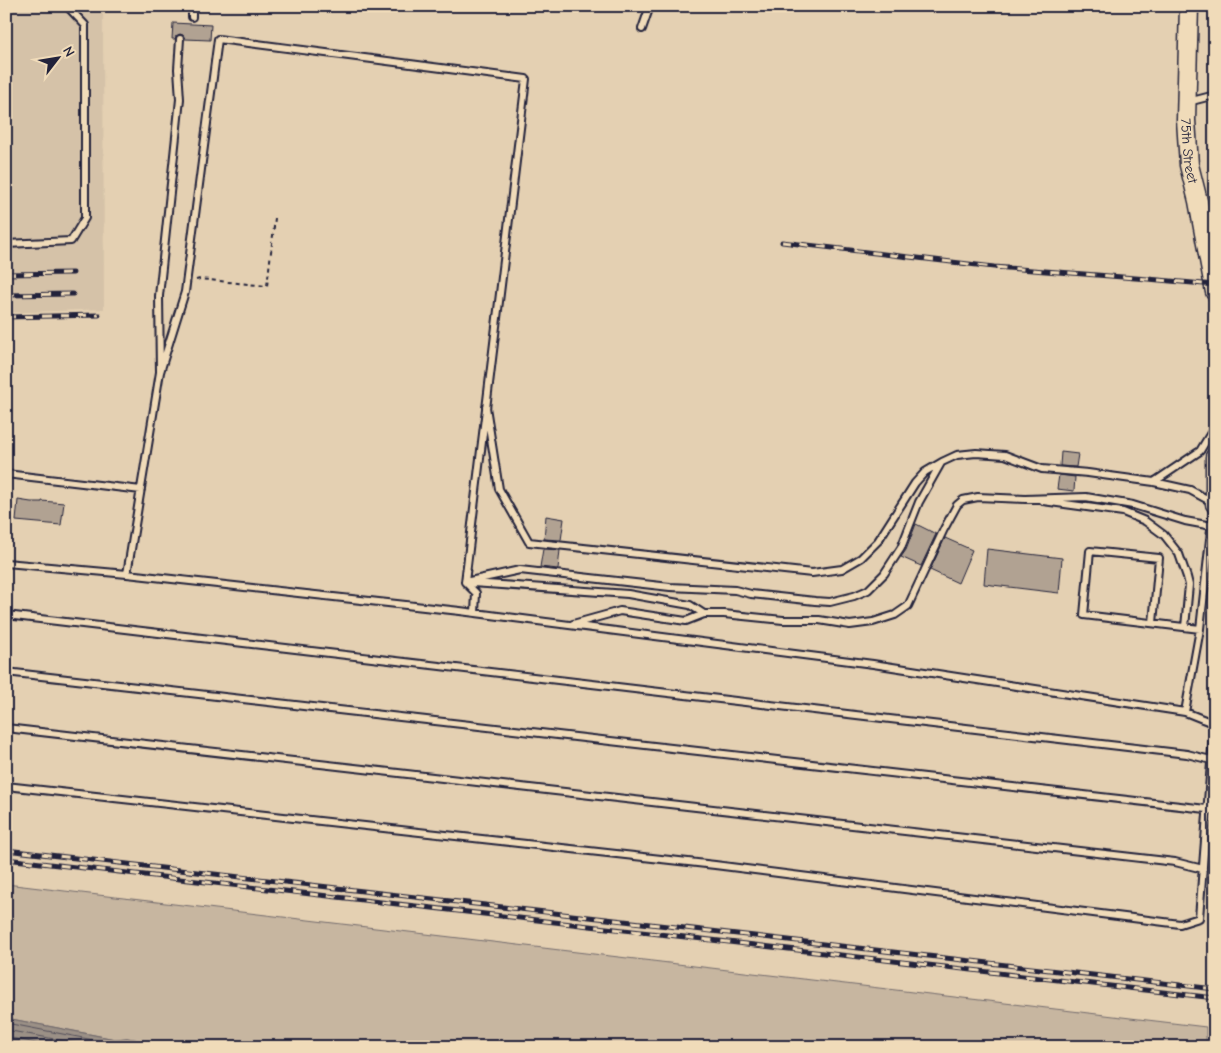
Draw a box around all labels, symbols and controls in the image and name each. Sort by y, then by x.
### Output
north arrow [32,32,82,82]
text: N [59,43,78,60]
street label: 75th Street [1177,118,1202,186]

